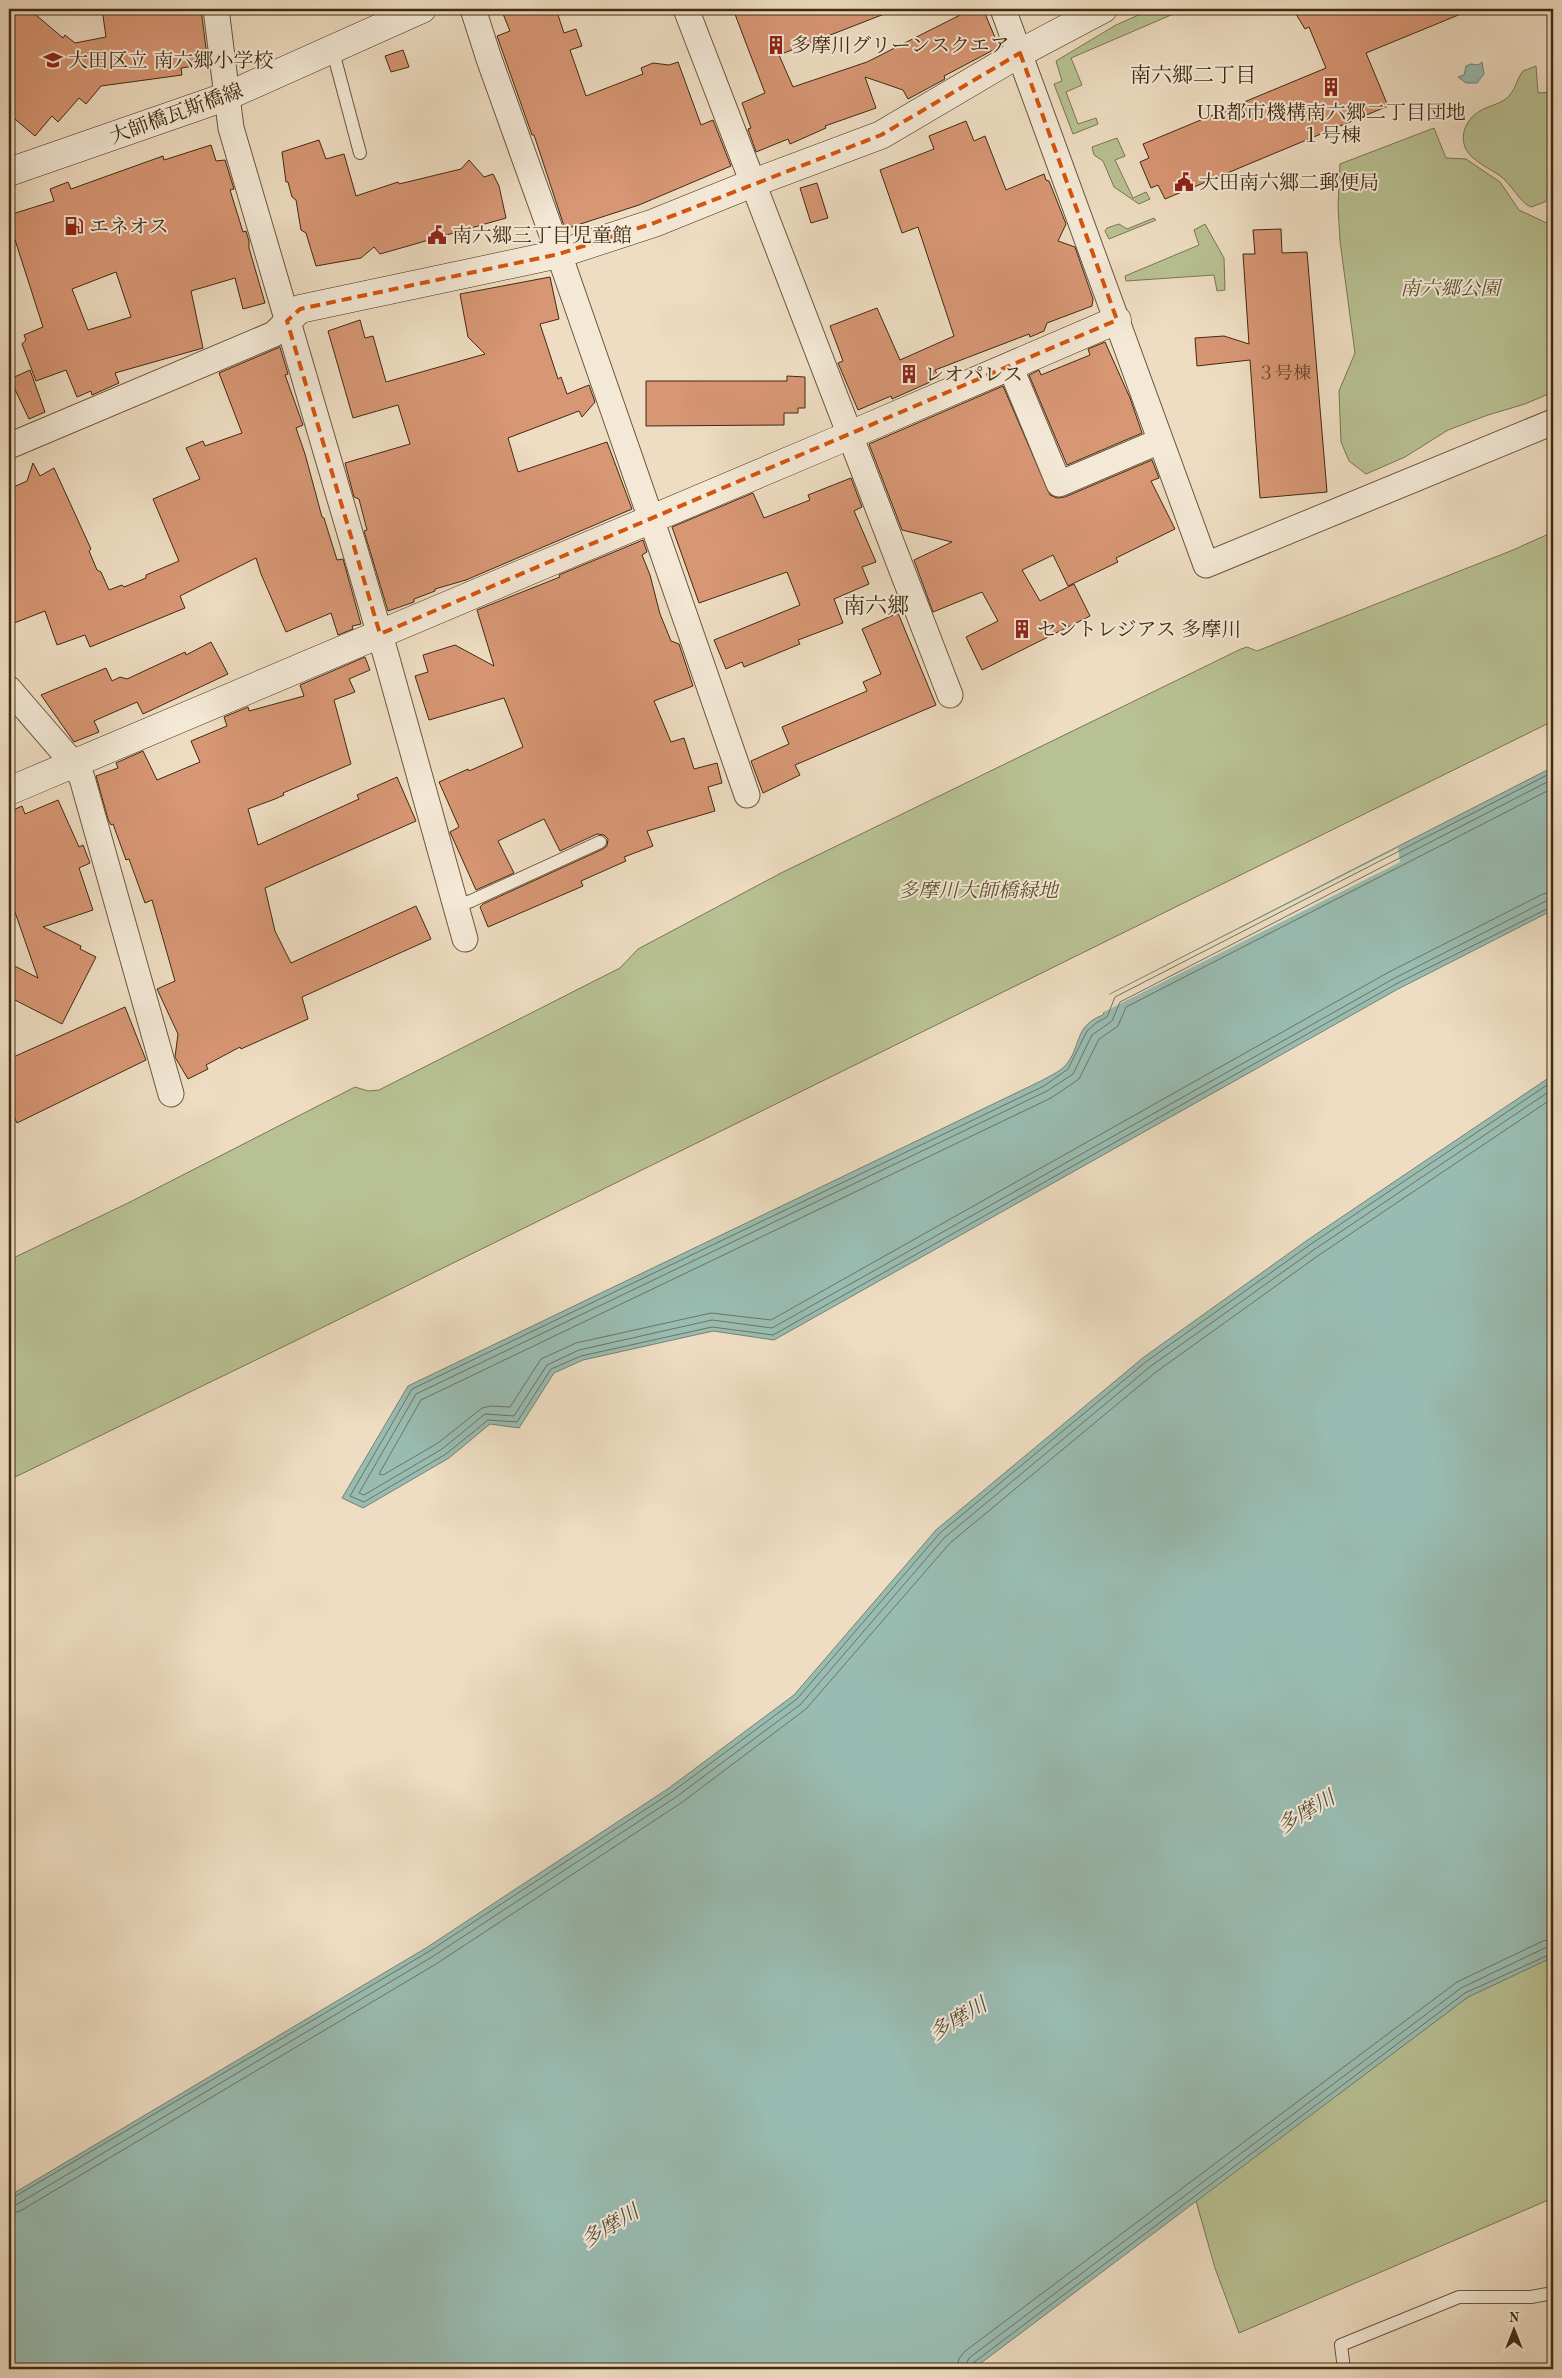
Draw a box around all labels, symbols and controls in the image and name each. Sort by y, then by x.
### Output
building icon: 多摩川グリーンスクエア [765,34,787,56]
place label: 多摩川グリーンスクエア [791,35,1010,57]
school or university icon: 大田区立 南六郷小学校 [42,49,64,71]
place label: 大田区立 南六郷小学校 [68,50,274,72]
district label: 南六郷二丁目 [1130,64,1256,87]
building icon: UR都市機構南六郷二丁目団地 １号棟 [1320,76,1342,98]
street label: 大師橋瓦斯橋線 [107,80,246,148]
place label: UR都市機構南六郷二丁目団地 １号棟 [1196,102,1466,147]
public building icon: 大田南六郷二郵便局 [1173,171,1195,193]
place label: 大田南六郷二郵便局 [1199,172,1379,194]
fuel station icon: エネオス [63,215,85,237]
place label: エネオス [89,216,169,238]
public building icon: 南六郷三丁目児童館 [426,224,448,246]
place label: 南六郷三丁目児童館 [452,225,632,247]
park label: 南六郷公園 [1400,278,1503,300]
building icon: レオパレス [898,363,920,385]
house number: ３号棟 [1257,363,1311,383]
place label: レオパレス [924,365,1023,386]
district label: 南六郷 [843,594,909,618]
building icon: セントレジアス 多摩川 [1011,618,1033,640]
place label: セントレジアス 多摩川 [1037,619,1241,641]
park label: 多摩川大師橋緑地 [898,880,1060,902]
water label: 多摩川 [1273,1785,1341,1839]
water label: 多摩川 [925,1992,993,2046]
water label: 多摩川 [577,2199,645,2253]
north arrow [1490,2306,1540,2356]
text: N [1509,2311,1520,2325]

